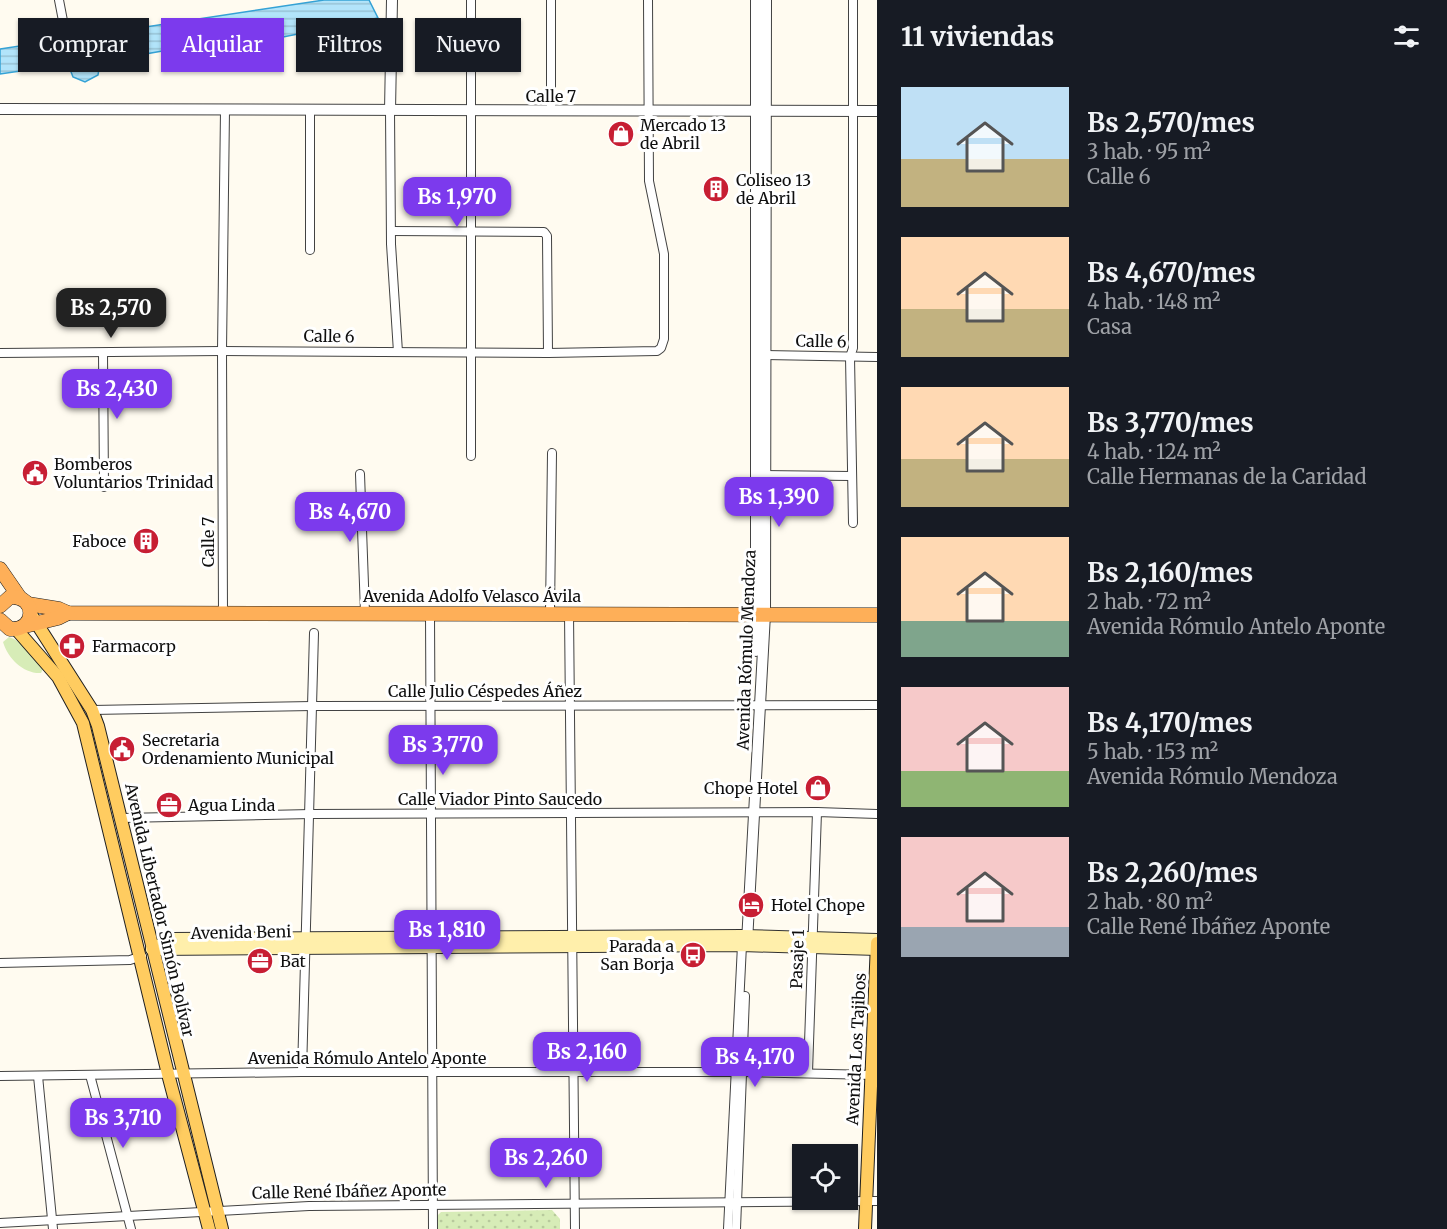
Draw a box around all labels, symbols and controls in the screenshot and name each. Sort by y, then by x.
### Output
chip: Comprar [18,18,149,72]
chip: Alquilar [161,18,284,72]
chip: Filtros [296,18,403,72]
chip: Nuevo [415,18,521,72]
text: 11 viviendas [901,20,1054,53]
icon: filters [1390,20,1423,53]
street label: Calle 7 [526,86,576,106]
text: Bs 2,570/mes [1087,106,1255,139]
icon: home [949,111,1021,183]
place label: Mercado 13 de Abril [640,115,726,153]
shop icon: Mercado 13 de Abril [606,119,636,149]
text: 3 hab. · 95 m² [1087,139,1211,164]
text: Calle 6 [1087,164,1151,189]
place label: Coliseo 13 de Abril [736,170,811,208]
building icon: Coliseo 13 de Abril [701,174,731,204]
pin: Bs 1,970 [395,177,519,228]
text: Bs 1,970 [417,184,497,209]
text: Bs 4,670/mes [1087,256,1256,289]
icon: home [949,261,1021,333]
pin: Bs 2,570 [49,288,173,339]
text: 4 hab. · 148 m² [1087,289,1220,314]
text: Bs 2,570 [70,295,152,320]
text: Casa [1087,314,1132,339]
street label: Calle 6 [303,326,355,346]
street label: Calle 6 [795,331,847,351]
pin: Bs 2,430 [55,369,179,420]
text: Bs 2,430 [76,376,158,401]
text: Bs 3,770/mes [1087,406,1254,439]
icon: home [949,411,1021,483]
text: 4 hab. · 124 m² [1087,439,1221,464]
place label: Bomberos Voluntarios Trinidad [53,454,214,492]
public building icon: Bomberos Voluntarios Trinidad [20,458,50,488]
text: Calle Hermanas de la Caridad [1087,464,1366,489]
pin: Bs 1,390 [717,477,841,528]
text: Bs 1,390 [739,484,819,509]
pin: Bs 4,670 [288,492,412,543]
text: Bs 4,670 [309,499,391,524]
street label: Calle 7 [198,517,218,567]
building icon: Faboce [131,526,161,556]
place label: Faboce [72,531,126,551]
street label: Avenida Rómulo Mendoza [732,549,760,752]
text: Bs 2,160/mes [1087,556,1253,589]
icon: home [949,561,1021,633]
street label: Avenida Adolfo Velasco Ávila [362,586,581,606]
text: 2 hab. · 72 m² [1087,589,1211,614]
text: Avenida Rómulo Antelo Aponte [1087,614,1385,639]
pharmacy icon: Farmacorp [57,631,87,661]
place label: Farmacorp [92,636,176,656]
street label: Calle Julio Céspedes Áñez [388,681,582,701]
text: Bs 4,170/mes [1087,706,1253,739]
icon: home [949,711,1021,783]
pin: Bs 3,770 [381,725,505,776]
place label: Secretaria Ordenamiento Municipal [142,730,334,768]
text: Bs 3,770 [403,732,483,757]
public building icon: Secretaria Ordenamiento Municipal [107,734,137,764]
text: 5 hab. · 153 m² [1087,739,1218,764]
text: Avenida Rómulo Mendoza [1087,764,1338,789]
shop icon: Chope Hotel [803,773,833,803]
place label: Chope Hotel [704,778,798,798]
street label: Avenida Libertador Simón Bolívar [121,780,199,1039]
street label: Calle Viador Pinto Saucedo [398,789,602,809]
office icon: Agua Linda [154,790,184,820]
place label: Agua Linda [187,795,276,815]
text: Bs 2,260/mes [1087,856,1258,889]
icon: home [949,861,1021,933]
text: 2 hab. · 80 m² [1087,889,1213,914]
hotel icon: Hotel Chope [736,890,766,920]
place label: Hotel Chope [771,895,865,915]
pin: Bs 1,810 [385,910,509,961]
text: Calle René Ibáñez Aponte [1087,914,1330,939]
text: Bs 1,810 [408,917,486,942]
street label: Avenida Beni [189,921,292,943]
street label: Pasaje 1 [786,929,808,989]
place label: Parada a San Borja [600,936,674,974]
bus stop icon: Parada a San Borja [678,940,708,970]
office icon: Bat [245,946,275,976]
place label: Bat [280,951,307,971]
street label: Avenida Los Tajibos [842,972,870,1127]
pin: Bs 2,160 [525,1032,649,1083]
pin: Bs 4,170 [693,1037,817,1088]
text: Bs 2,160 [547,1039,627,1064]
text: Bs 4,170 [715,1044,795,1069]
street label: Avenida Rómulo Antelo Aponte [247,1048,486,1068]
pin: Bs 3,710 [61,1098,185,1149]
text: Bs 3,710 [84,1105,162,1130]
pin: Bs 2,260 [484,1138,608,1189]
map controls [792,1144,858,1210]
button: locate [792,1144,858,1210]
text: Bs 2,260 [504,1145,588,1170]
street label: Calle René Ibáñez Aponte [252,1179,446,1203]

